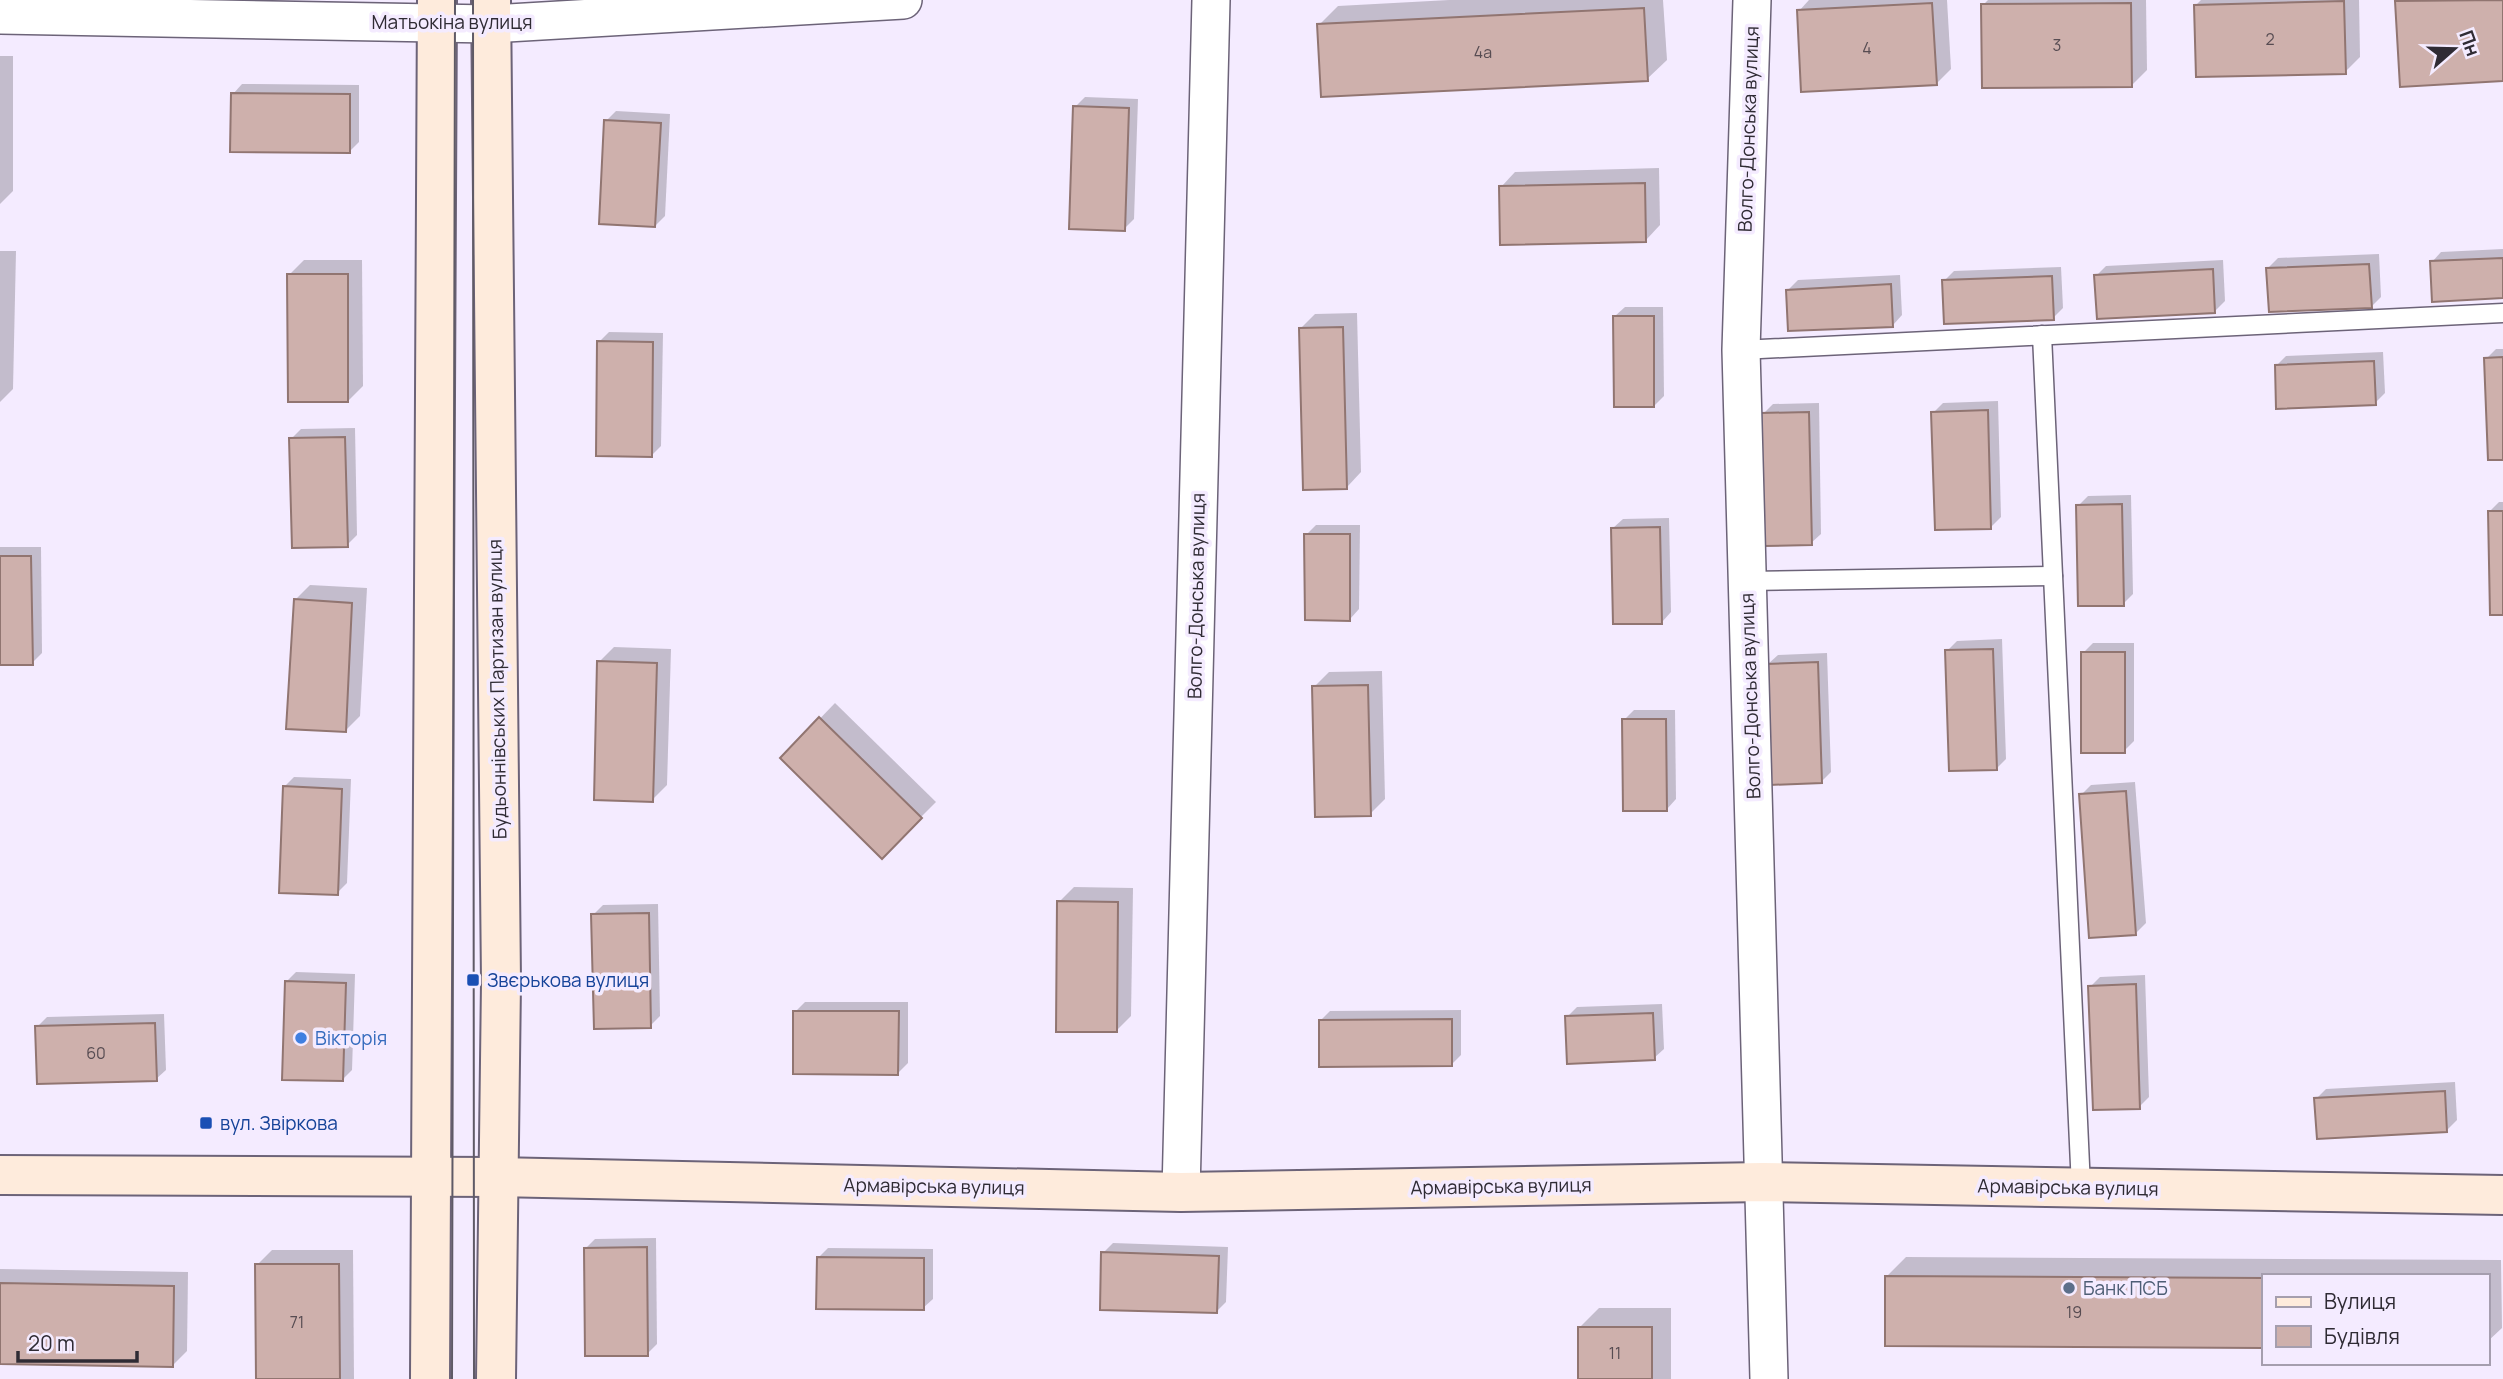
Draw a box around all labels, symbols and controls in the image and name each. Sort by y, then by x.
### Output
street label: Матьокіна вулиця [372,9,532,35]
north arrow [2419,14,2489,84]
street label: Волго-Донська вулиця [1731,26,1765,232]
text: Пн [2453,27,2487,60]
house number: 2 [2265,28,2275,50]
house number: 3 [2053,34,2061,56]
house number: 4 [1862,37,1872,59]
house number: 4а [1474,41,1492,63]
street label: Волго-Донська вулиця [1181,493,1211,699]
street label: Будьоннівських Партизан вулиця [481,539,513,839]
street label: Волго-Донська вулиця [1733,593,1767,799]
place label: Звєрькова вулиця [487,967,649,993]
marker: Звєрькова вулиця [465,972,481,988]
place label: Вікторія [315,1025,387,1051]
marker: Вікторія [293,1030,309,1046]
house number: 60 [86,1042,106,1064]
place label: вул. Звіркова [220,1110,338,1136]
marker: вул. Звіркова [198,1115,214,1131]
street label: Армавірська вулиця [843,1171,1025,1201]
street label: Армавірська вулиця [1410,1171,1592,1201]
street label: Армавірська вулиця [1977,1172,2159,1202]
legend [2262,1274,2489,1365]
place label: Банк ПСБ [2083,1275,2168,1301]
marker: Банк ПСБ [2061,1280,2077,1296]
text: Вулиця [2324,1287,2396,1315]
house number: 19 [2066,1301,2082,1323]
house number: 71 [290,1311,304,1333]
scale bar [18,1320,136,1364]
text: Будівля [2324,1322,2400,1350]
text: 20 m [28,1329,75,1357]
house number: 11 [1609,1342,1621,1364]

